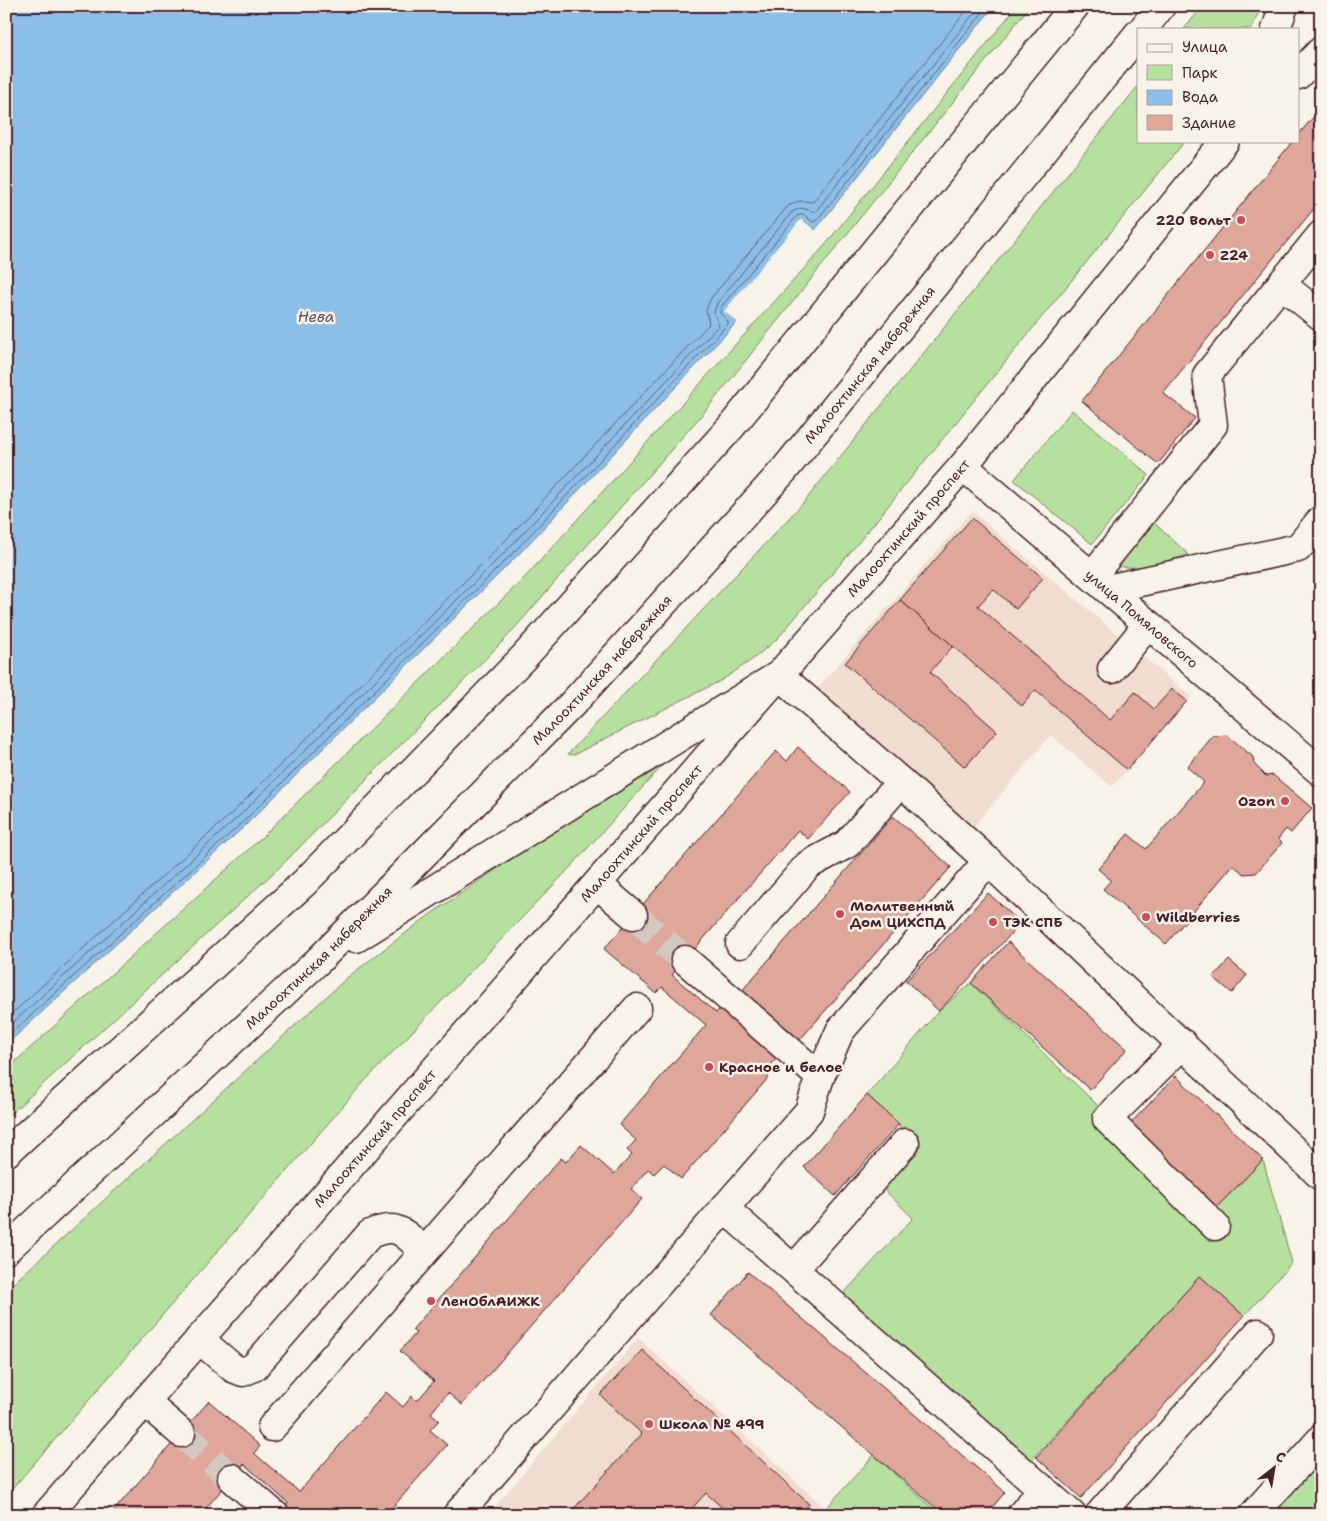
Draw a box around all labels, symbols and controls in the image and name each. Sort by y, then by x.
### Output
legend [1137,28,1300,142]
text: Улица [1182,37,1228,57]
text: Парк [1182,63,1218,83]
text: Вода [1182,87,1219,107]
text: Здание [1182,113,1236,133]
place label: 220 Вольт [1156,211,1232,229]
marker: 220 Вольт [1235,214,1247,226]
place label: Z24 [1220,246,1248,264]
marker: Z24 [1204,249,1216,261]
street label: Малоохтинская набережная [800,282,939,447]
water label: Нева [298,307,334,327]
street label: Малоохтинский проспект [843,455,974,601]
street label: улица Помяловского [1081,565,1202,672]
street label: Малоохтинская набережная [528,591,676,749]
street label: Малоохтинский проспект [576,760,707,906]
place label: Ozon [1238,792,1275,810]
marker: Ozon [1279,795,1291,807]
street label: Малоохтинская набережная [241,882,396,1033]
place label: Молитвенный Дом ЦИХСПД [850,897,954,931]
marker: Молитвенный Дом ЦИХСПД [834,908,846,920]
place label: Wildberries [1156,908,1240,926]
marker: Wildberries [1140,911,1152,923]
place label: ТЭК СПБ [1003,913,1063,931]
marker: ТЭК СПБ [987,916,999,928]
place label: Красное и белое [719,1058,843,1076]
marker: Красное и белое [703,1061,715,1073]
street label: Малоохтинский проспект [310,1065,440,1211]
place label: ЛенОблАИЖК [441,1292,540,1310]
marker: ЛенОблАИЖК [425,1295,437,1307]
place label: Школа № 499 [659,1415,764,1433]
marker: Школа № 499 [643,1418,655,1430]
north arrow [1250,1444,1300,1494]
text: С [1272,1447,1289,1467]

